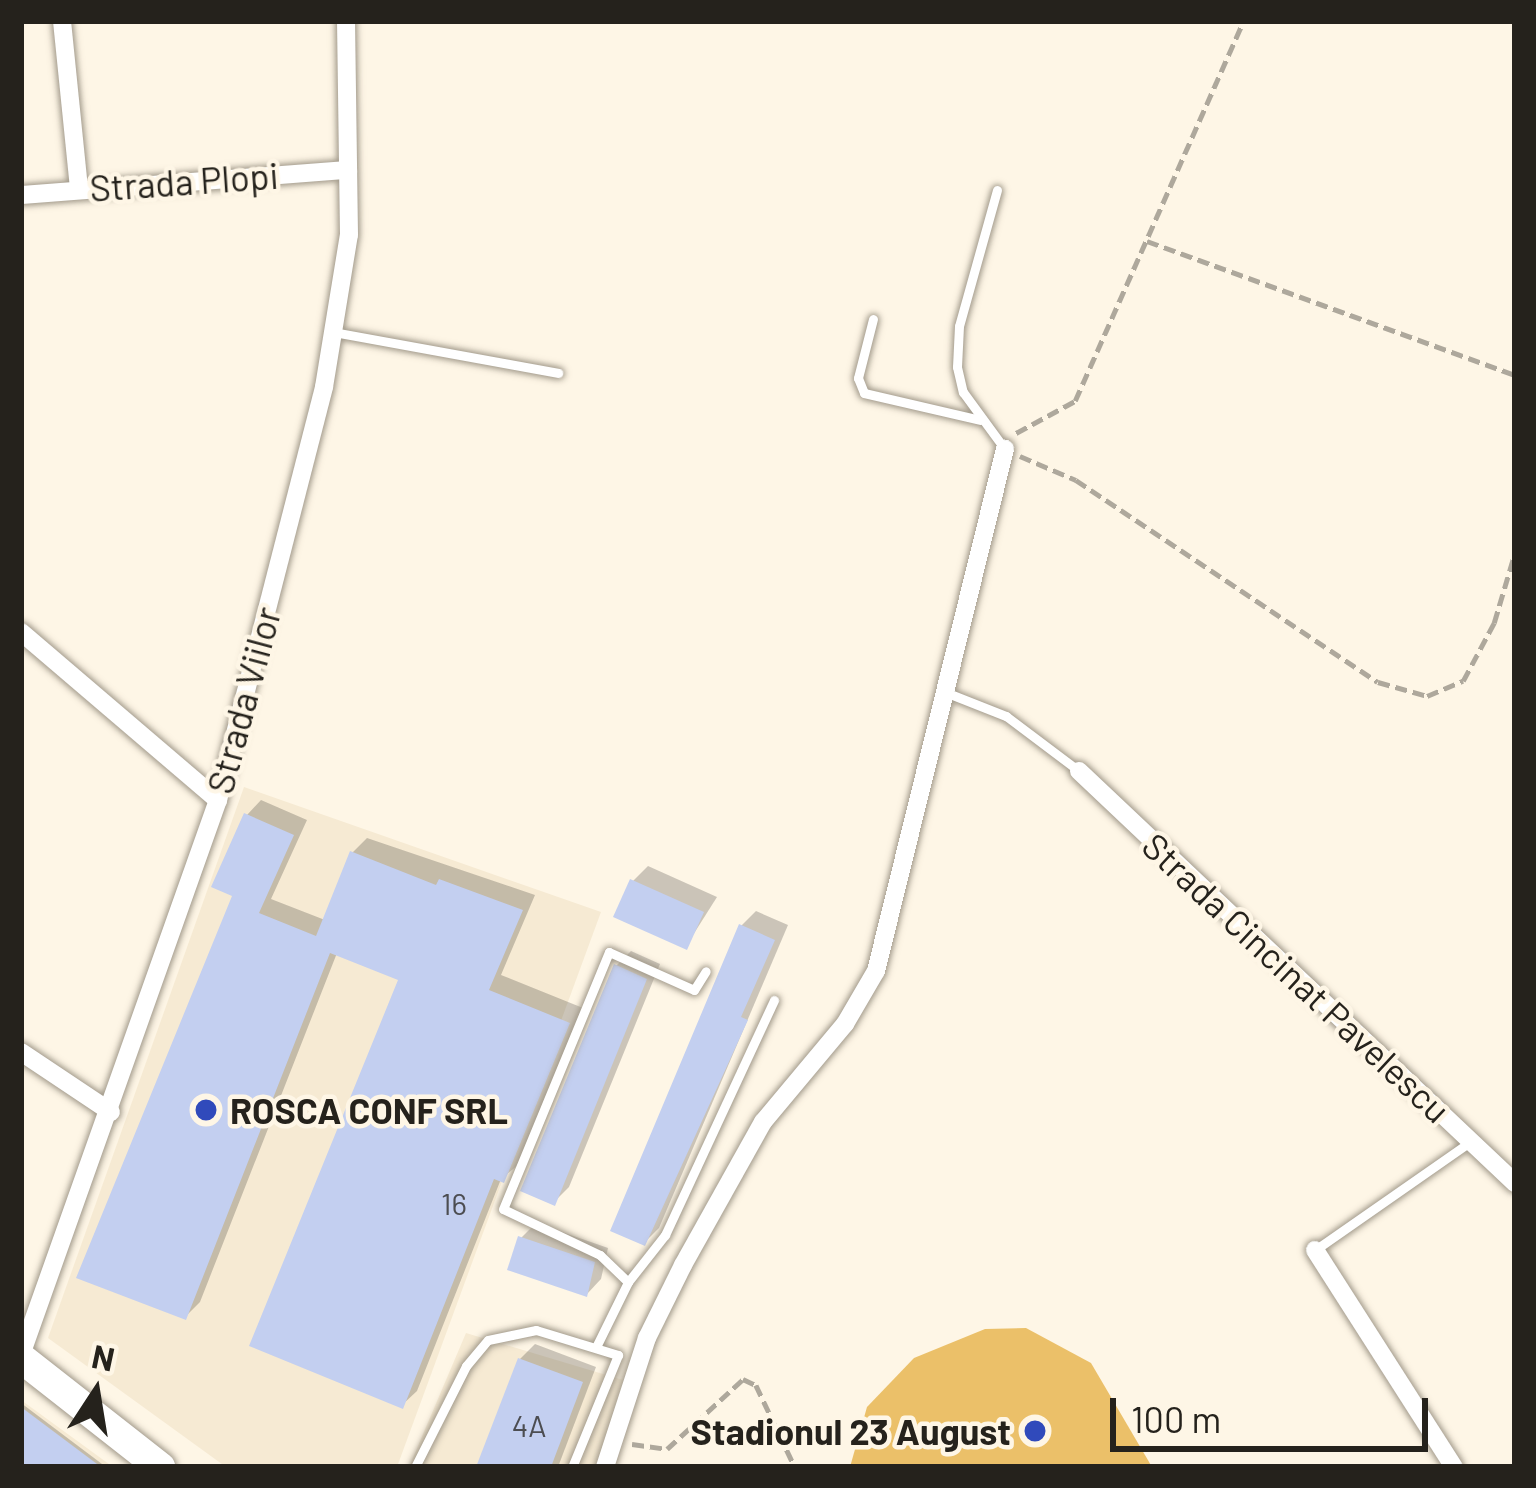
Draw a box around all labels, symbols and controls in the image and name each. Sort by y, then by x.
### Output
street label: Strada Plopi [88,153,280,209]
street label: Strada Viilor [197,602,289,798]
street label: Strada Cincinat Pavelescu [1134,823,1460,1131]
place label: ROSCA CONF SRL [230,1088,508,1132]
marker: ROSCA CONF SRL [193,1097,219,1123]
house number: 16 [441,1185,467,1221]
north arrow [36,1332,156,1452]
text: N [89,1335,118,1379]
scale bar [1116,1374,1434,1448]
text: 100 m [1131,1397,1221,1440]
house number: 4A [512,1407,546,1443]
place label: Stadionul 23 August [691,1409,1011,1453]
marker: Stadionul 23 August [1022,1418,1048,1444]

